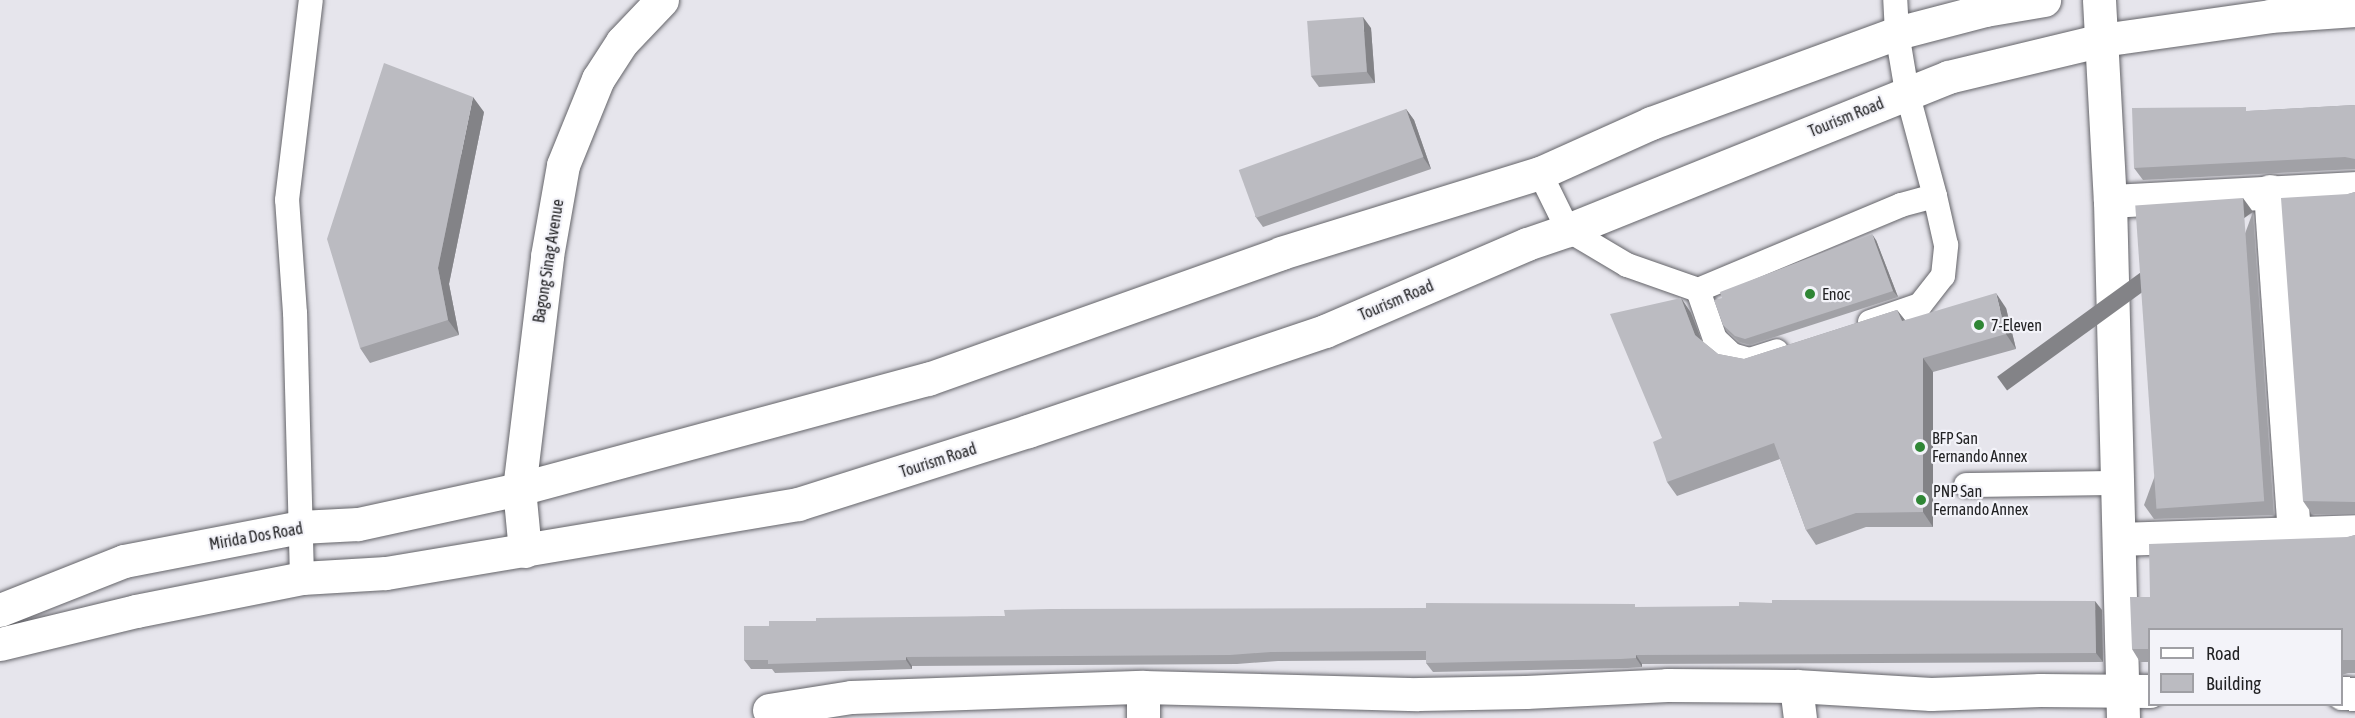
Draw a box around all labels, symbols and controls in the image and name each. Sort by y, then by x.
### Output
street label: Tourism Road [1805,93,1887,141]
street label: Bagong Sinag Avenue [529,198,567,324]
street label: Tourism Road [1356,276,1436,324]
place label: Enoc [1822,284,1850,304]
marker: Enoc [1803,287,1817,301]
place label: 7-Eleven [1991,315,2042,335]
marker: 7-Eleven [1972,318,1986,332]
place label: BFP San Fernando Annex [1932,428,2027,466]
street label: Tourism Road [897,439,979,481]
marker: BFP San Fernando Annex [1913,440,1927,454]
place label: PNP San Fernando Annex [1933,481,2028,519]
marker: PNP San Fernando Annex [1914,493,1928,507]
street label: Mirida Dos Road [208,518,304,554]
legend [2148,628,2343,706]
text: Road [2206,643,2240,664]
text: Building [2206,673,2261,694]

